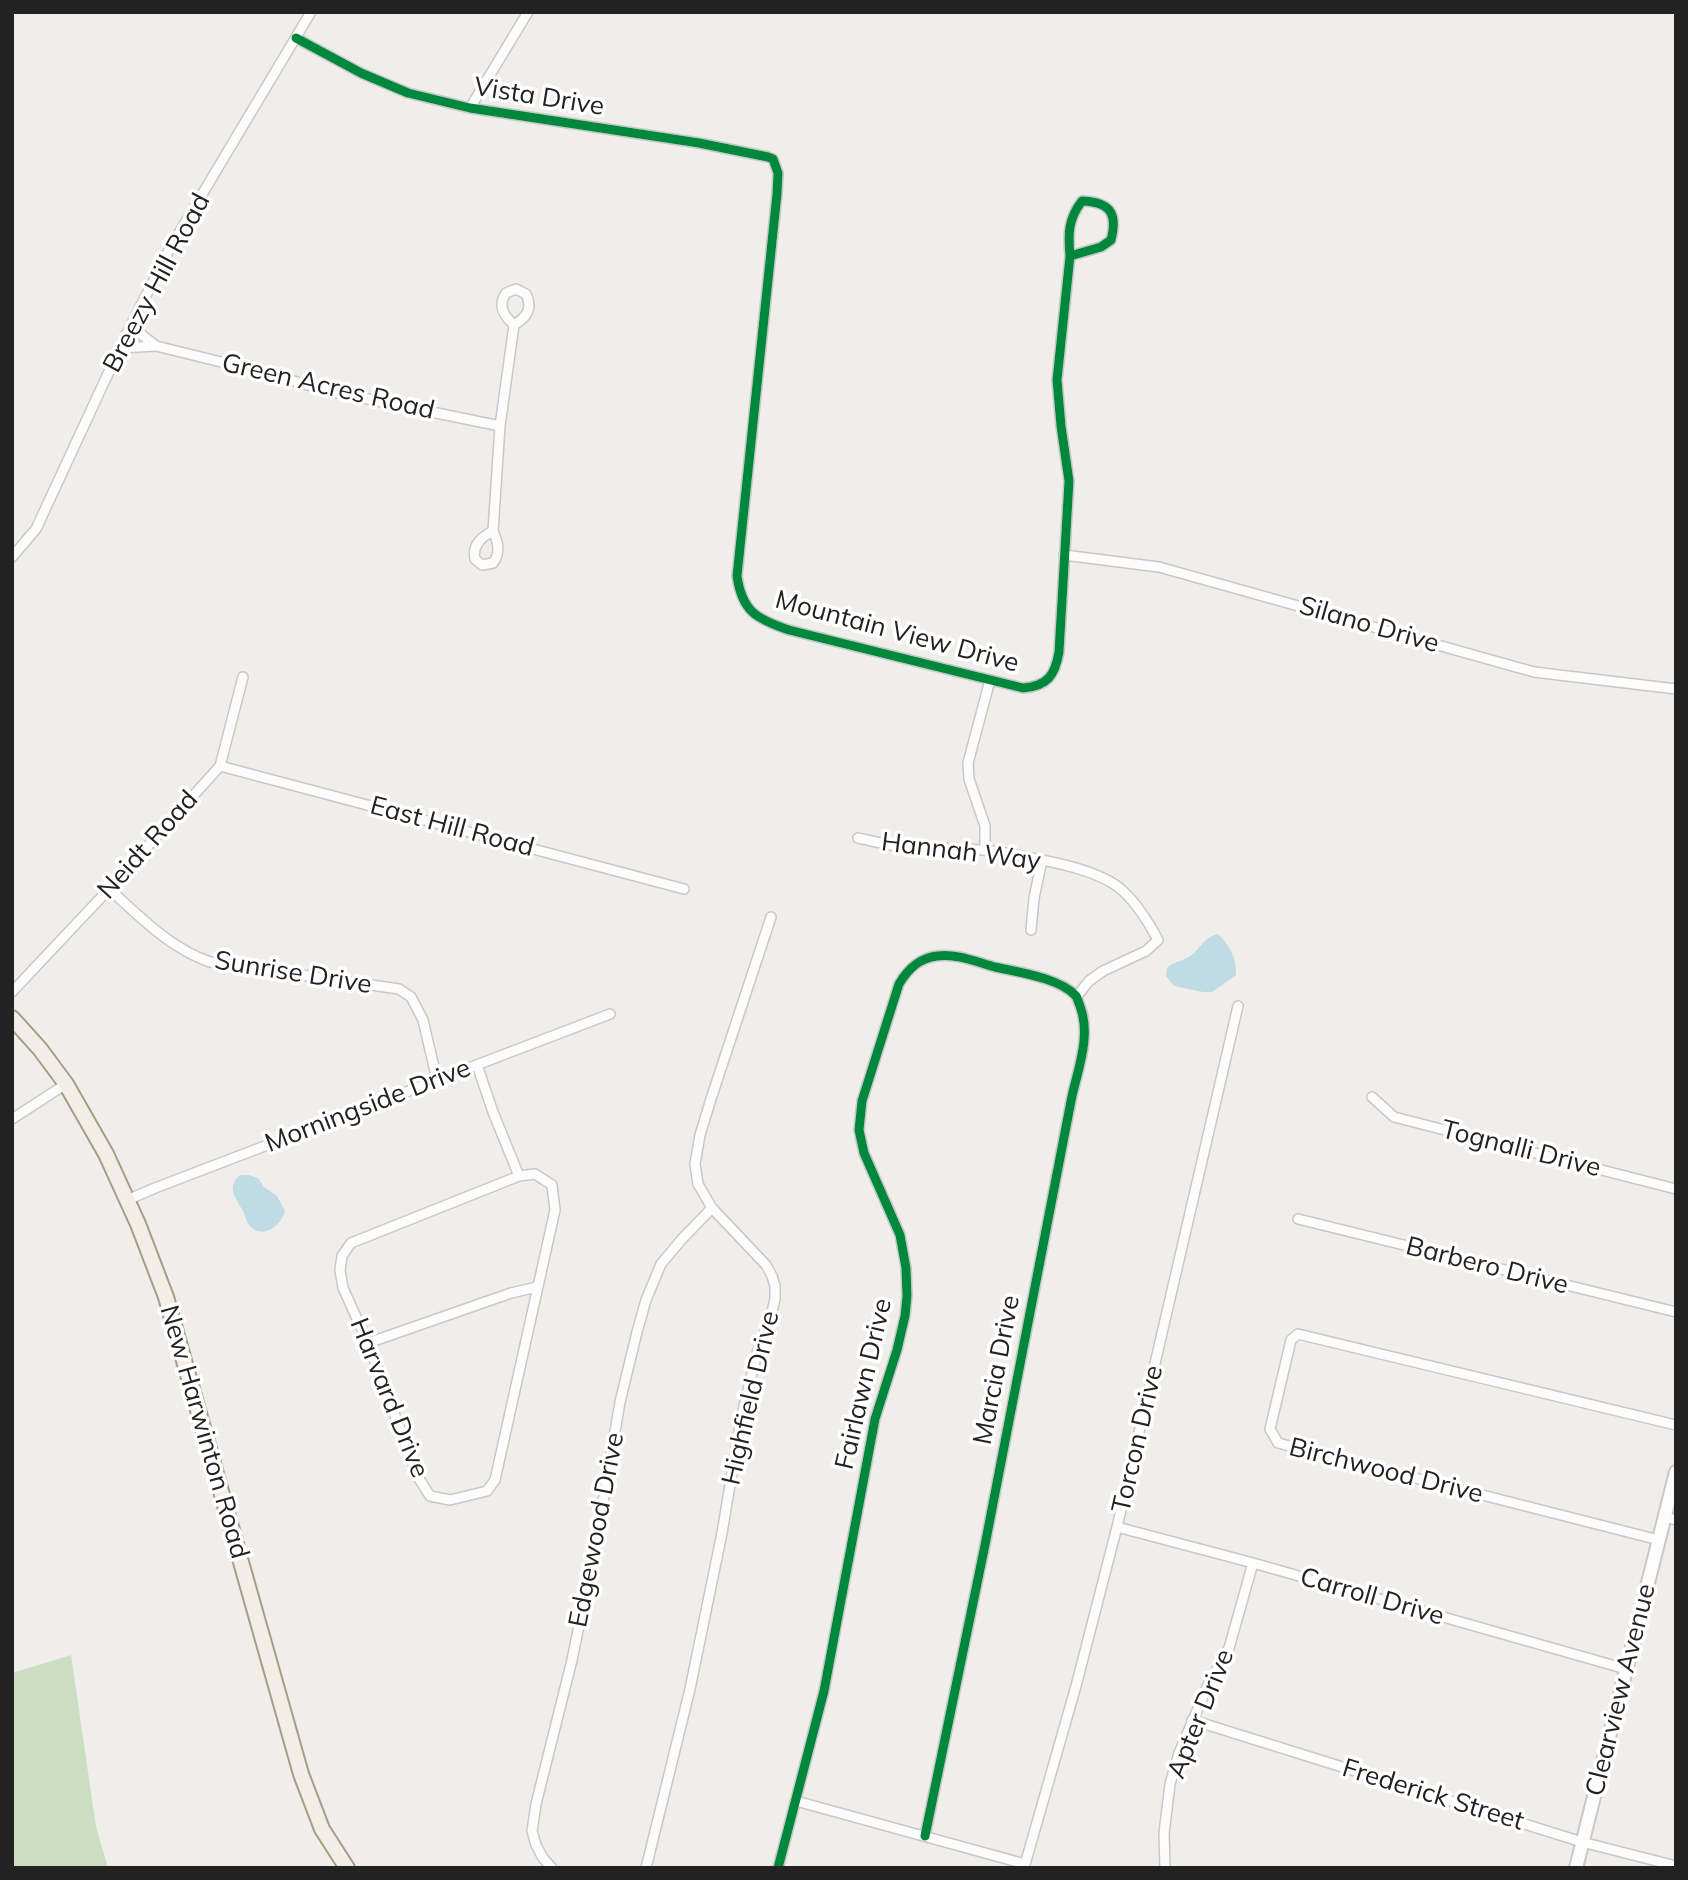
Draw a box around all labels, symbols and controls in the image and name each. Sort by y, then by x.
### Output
street label: Vista Drive [472,71,606,123]
street label: Breezy Hill Road [97,188,217,378]
street label: Green Acres Road [219,347,437,427]
street label: Mountain View Drive [772,584,1022,680]
street label: Silano Drive [1296,590,1442,660]
street label: Neidt Road [91,784,205,906]
street label: East Hill Road [367,790,537,864]
street label: Hannah Way [880,827,1042,877]
street label: Sunrise Drive [212,945,374,1001]
street label: Morningside Drive [261,1052,475,1160]
street label: Tognalli Drive [1438,1114,1604,1184]
street label: Barbero Drive [1403,1231,1571,1301]
street label: Marcia Drive [967,1293,1027,1447]
street label: Fairlawn Drive [829,1296,899,1472]
street label: New Harwinton Road [153,1302,255,1562]
street label: Highfield Drive [716,1308,786,1488]
street label: Harvard Drive [343,1314,435,1482]
street label: Torcon Drive [1106,1362,1170,1516]
street label: Edgewood Drive [563,1430,631,1630]
street label: Birchwood Drive [1286,1432,1486,1510]
street label: Carroll Drive [1296,1562,1448,1632]
street label: Clearview Avenue [1580,1581,1662,1799]
street label: Apter Drive [1161,1645,1241,1783]
street label: Frederick Street [1339,1753,1527,1837]

